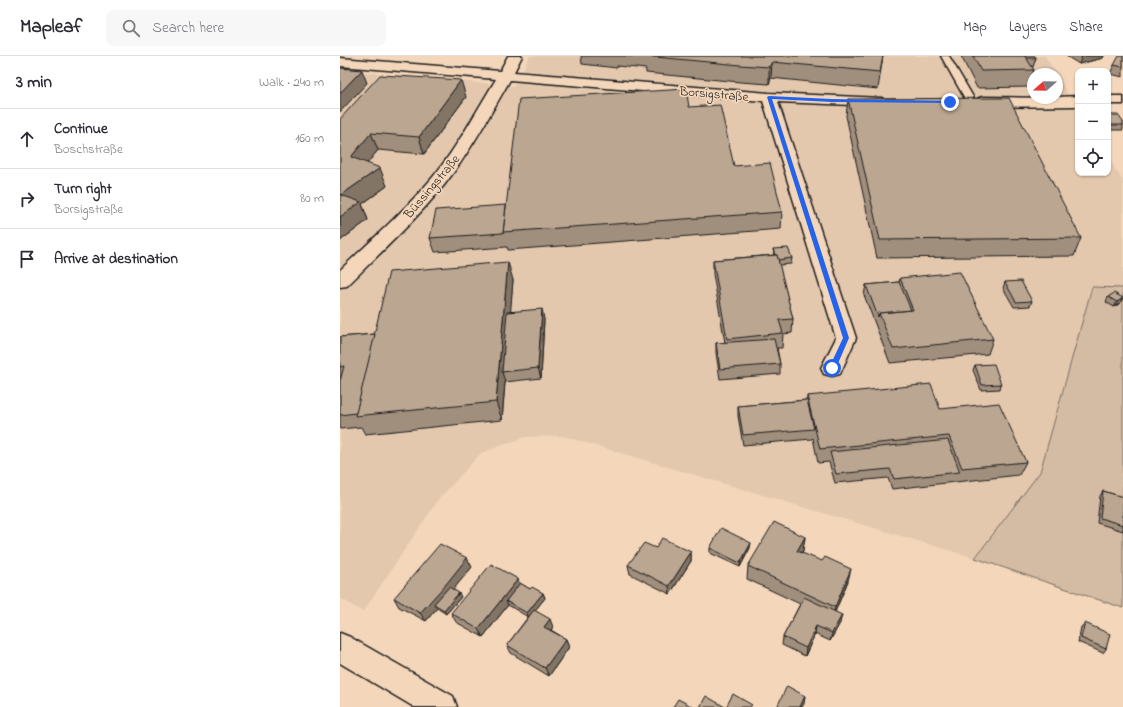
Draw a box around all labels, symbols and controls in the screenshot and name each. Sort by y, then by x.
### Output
search box [106,10,386,46]
text: Mapleaf [20,14,82,41]
icon: search [120,17,142,39]
text: Search here [152,17,224,39]
text: Map [963,17,987,38]
text: Layers [1009,17,1047,38]
text: Share [1069,17,1103,38]
north arrow [1027,68,1063,104]
map controls [1075,68,1111,176]
button: + [1075,68,1111,104]
text: 3 min [16,70,52,95]
text: Walk · 240 m [259,73,324,92]
street label: Borsigstraße [678,82,749,108]
route end [941,93,959,111]
button: − [1075,104,1111,140]
text: Continue [54,118,108,140]
icon: ahead [16,128,38,150]
text: 160 m [295,129,324,148]
text: Boschstraße [54,140,123,159]
button: locate [1075,140,1111,176]
street label: Büssingstraße [399,151,466,225]
text: Turn right [54,178,112,200]
icon: right [16,188,38,210]
text: 80 m [300,189,324,208]
text: Borsigstraße [54,200,123,219]
icon: arrive [16,248,38,270]
text: Arrive at destination [54,248,178,270]
route start [823,359,841,377]

